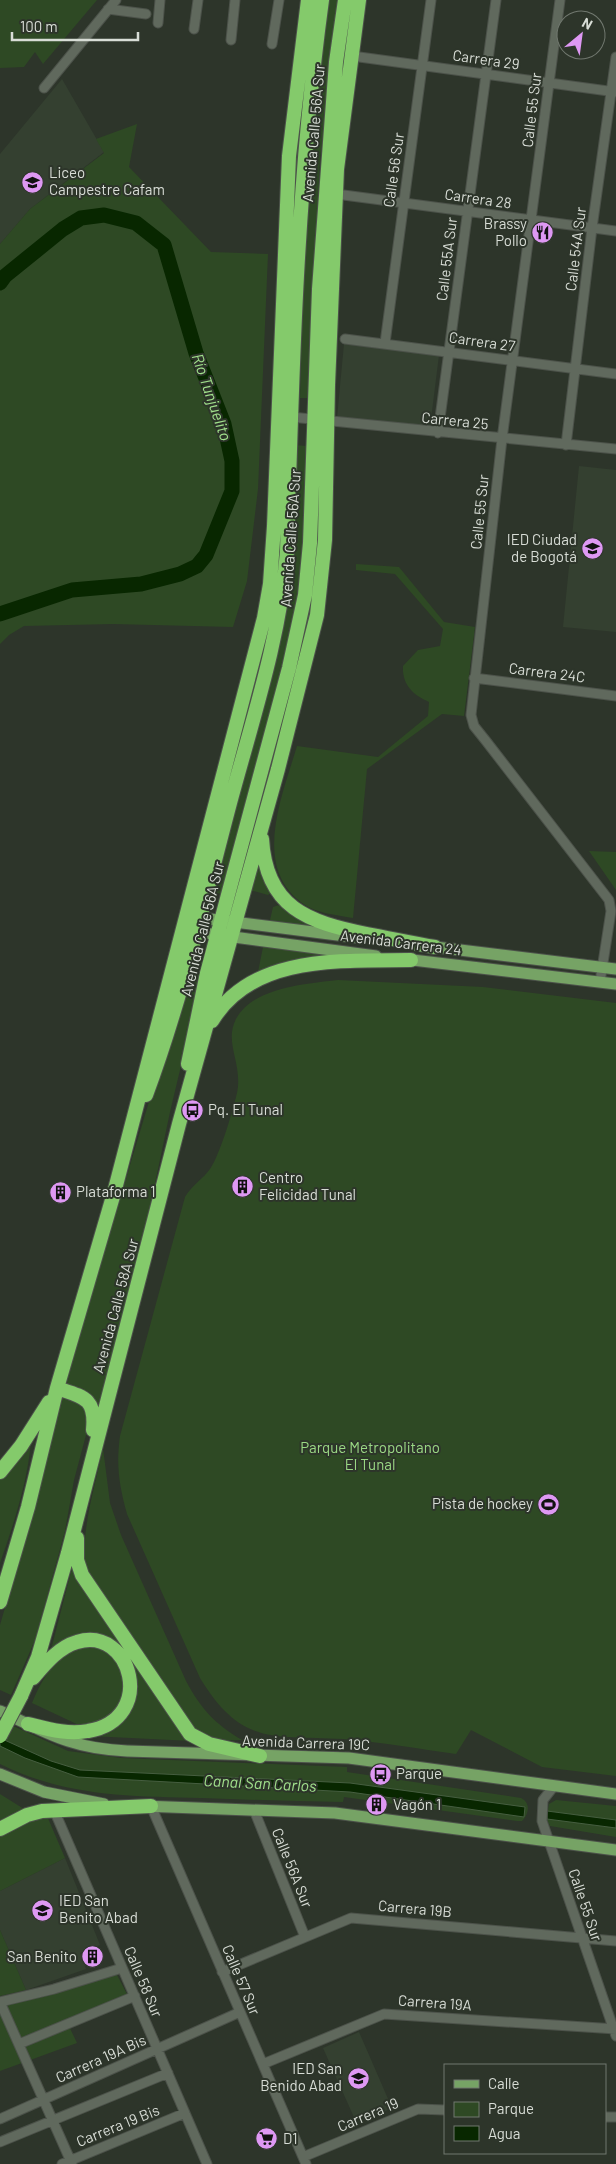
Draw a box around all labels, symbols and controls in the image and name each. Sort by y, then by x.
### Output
scale bar [12,10,139,42]
north arrow [556,10,606,60]
text: N [579,14,596,33]
text: 100 m [20,17,58,35]
street label: Carrera 29 [451,45,521,73]
street label: Avenida Calle 56A Sur [298,63,328,203]
street label: Calle 55 Sur [517,71,545,148]
street label: Calle 56 Sur [379,131,407,208]
place label: Liceo Campestre Cafam [49,163,165,198]
school or university icon: Liceo Campestre Cafam [21,170,45,194]
street label: Carrera 28 [443,184,513,212]
street label: Calle 54A Sur [561,205,589,292]
place label: Brassy Pollo [484,214,527,249]
street label: Calle 55A Sur [432,215,460,302]
restaurant icon: Brassy Pollo [531,221,555,245]
street label: Carrera 27 [448,327,516,355]
water label: Río Tunjuelito [189,351,236,443]
street label: Carrera 25 [421,408,490,432]
street label: Avenida Calle 56A Sur [276,468,304,608]
street label: Calle 55 Sur [466,473,492,550]
place label: IED Ciudad de Bogotá [507,530,577,565]
school or university icon: IED Ciudad de Bogotá [581,537,605,561]
street label: Carrera 24C [508,658,586,686]
street label: Avenida Calle 56A Sur [177,859,228,998]
street label: Avenida Carrera 24 [339,926,463,958]
bus stop icon: Pq. El Tunal [180,1098,204,1122]
place label: Pq. El Tunal [208,1100,283,1118]
place label: Centro Felicidad Tunal [259,1168,356,1203]
building icon: Centro Felicidad Tunal [231,1175,255,1199]
building icon: Plataforma 1 [48,1180,72,1204]
place label: Plataforma 1 [76,1182,156,1200]
street label: Avenida Calle 58A Sur [88,1236,142,1375]
park label: Parque Metropolitano El Tunal [300,1438,440,1473]
sports icon: Pista de hockey [537,1492,561,1516]
place label: Pista de hockey [432,1494,533,1512]
street label: Avenida Carrera 19C [242,1731,370,1753]
bus stop icon: Parque [368,1762,392,1786]
place label: Parque [396,1764,442,1782]
water label: Canal San Carlos [203,1770,318,1795]
building icon: Vagón 1 [365,1793,389,1817]
place label: Vagón 1 [393,1795,441,1813]
street label: Calle 56A Sur [269,1825,317,1911]
street label: Calle 55 Sur [565,1866,607,1944]
place label: IED San Benito Abad [59,1891,138,1926]
street label: Carrera 19B [377,1896,453,1920]
school or university icon: IED San Benito Abad [31,1898,55,1922]
street label: Calle 57 Sur [219,1942,265,2018]
street label: Calle 58 Sur [121,1943,167,2020]
building icon: San Benito [81,1945,105,1969]
place label: San Benito [7,1947,77,1965]
street label: Carrera 19A [398,1990,472,2014]
street label: Carrera 19A Bis [53,2030,149,2086]
place label: IED San Benido Abad [260,2059,342,2094]
legend [444,2064,606,2154]
school or university icon: IED San Benido Abad [346,2066,370,2090]
text: Calle [488,2074,520,2092]
street label: Carrera 19 [334,2093,401,2135]
text: Parque [488,2099,534,2117]
street label: Carrera 19 Bis [73,2100,162,2150]
text: Agua [488,2124,521,2142]
supermarket icon: D1 [255,2127,279,2151]
place label: D1 [283,2129,298,2147]

